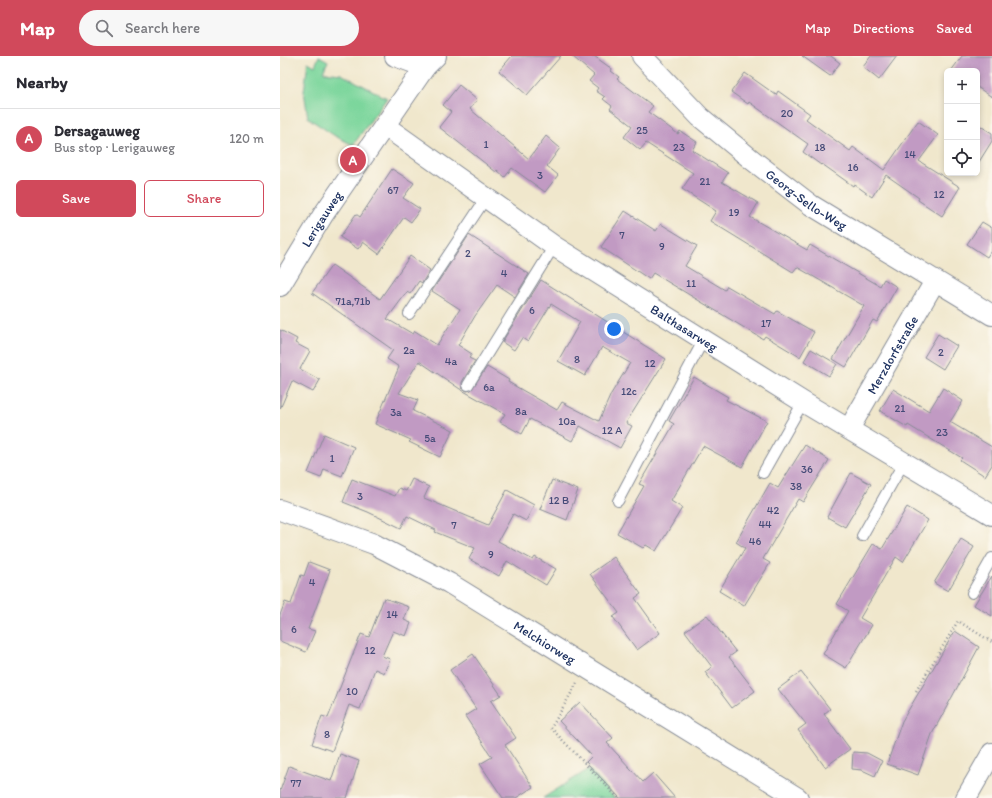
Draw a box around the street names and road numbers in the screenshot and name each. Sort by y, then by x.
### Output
street label: Georg-Sello-Weg [763,166,850,233]
street label: Lerigauweg [298,188,346,250]
street label: Balthasarweg [648,301,721,355]
street label: Merzdorfstraße [864,313,921,397]
street label: Melchiorweg [511,618,578,667]

